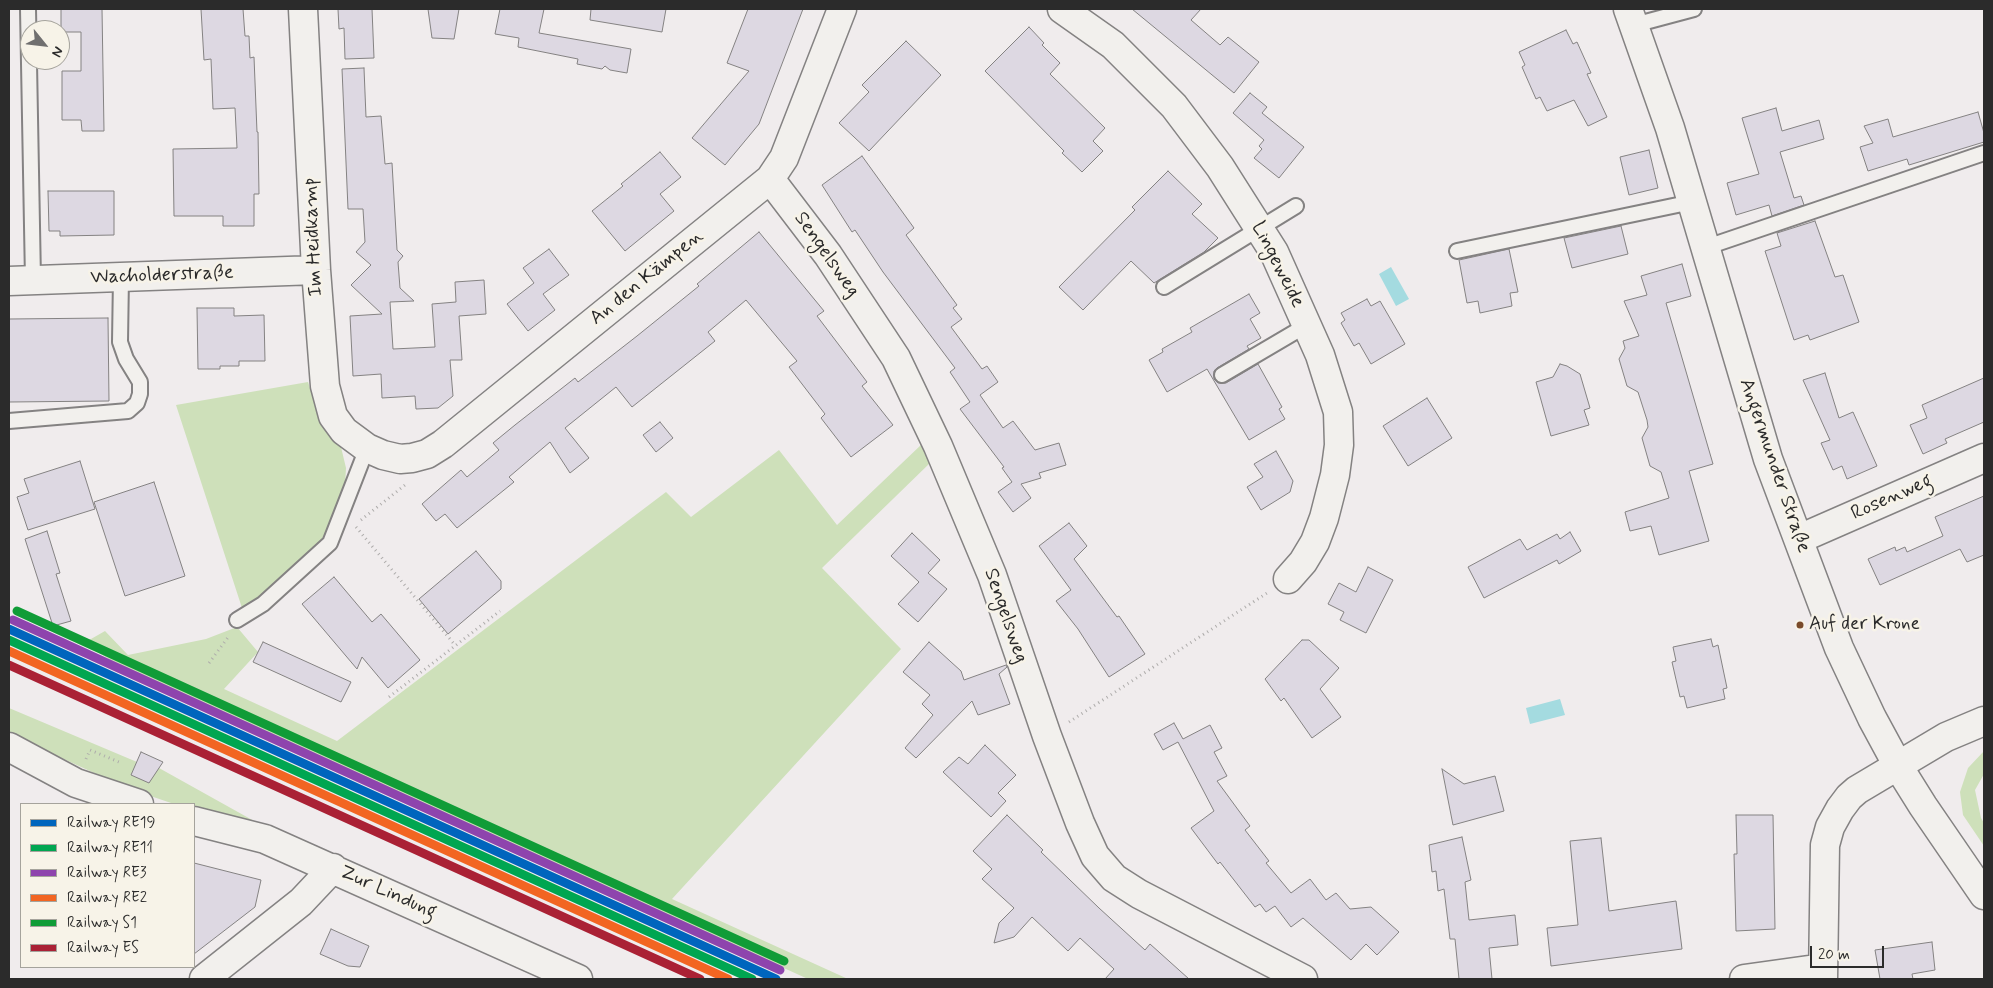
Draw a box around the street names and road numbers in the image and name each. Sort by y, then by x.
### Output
street label: Im Heidkamp [299,177,329,297]
street label: Sengelsweg [788,208,864,302]
street label: Lingeweide [1245,218,1309,312]
street label: An den Kämpen [586,225,708,331]
street label: Wacholderstraße [90,262,234,290]
street label: Angermunder Straße [1733,376,1815,556]
street label: Rosenweg [1848,469,1936,527]
street label: Sengelsweg [978,565,1032,667]
street label: Zur Lindung [336,861,440,925]

